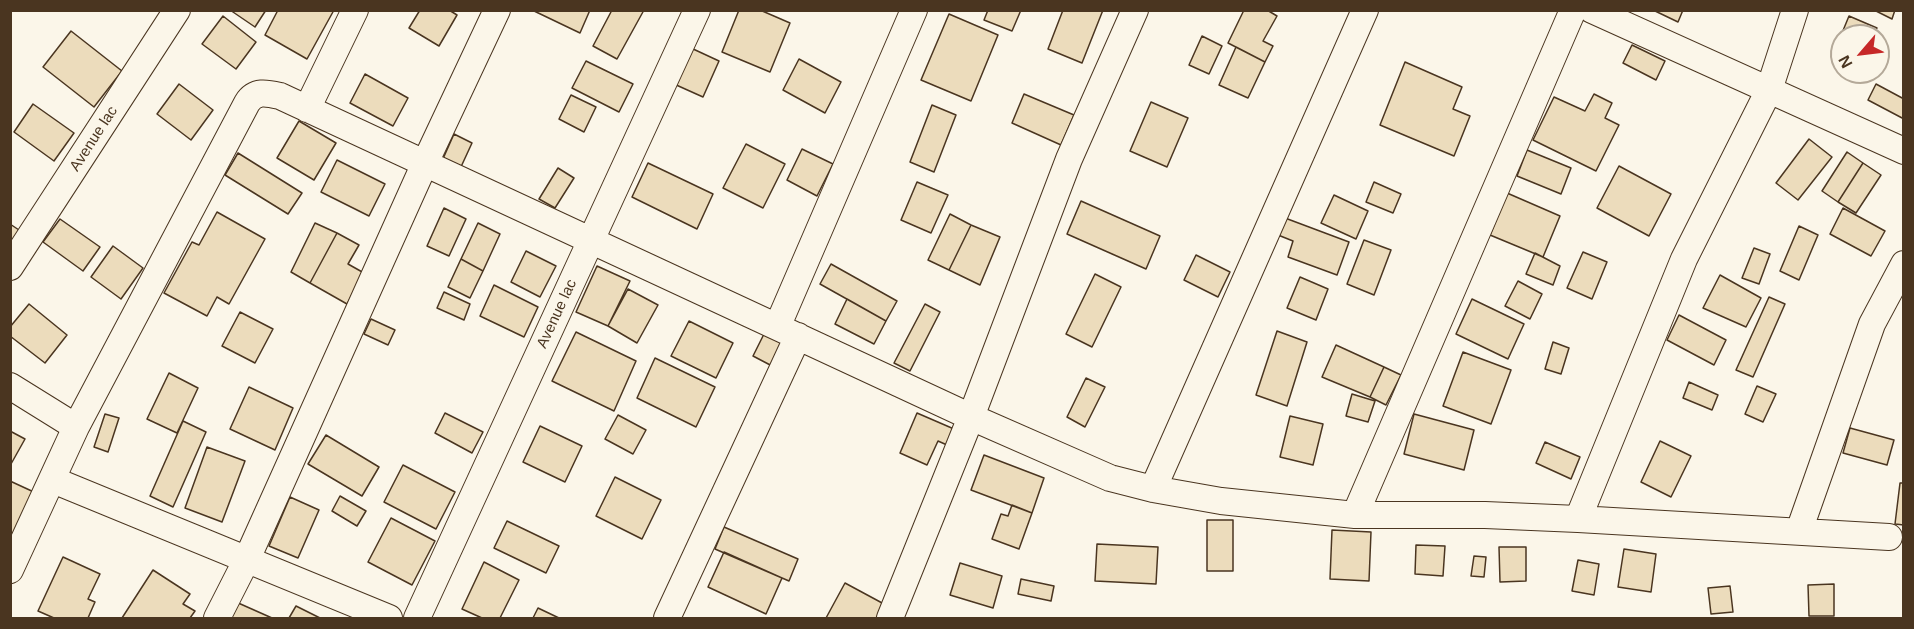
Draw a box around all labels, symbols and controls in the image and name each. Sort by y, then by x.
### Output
north arrow [1830,24,1890,84]
text: N [1835,53,1856,71]
street label: Avenue lac [66,103,122,175]
street label: Avenue lac [533,277,581,351]

